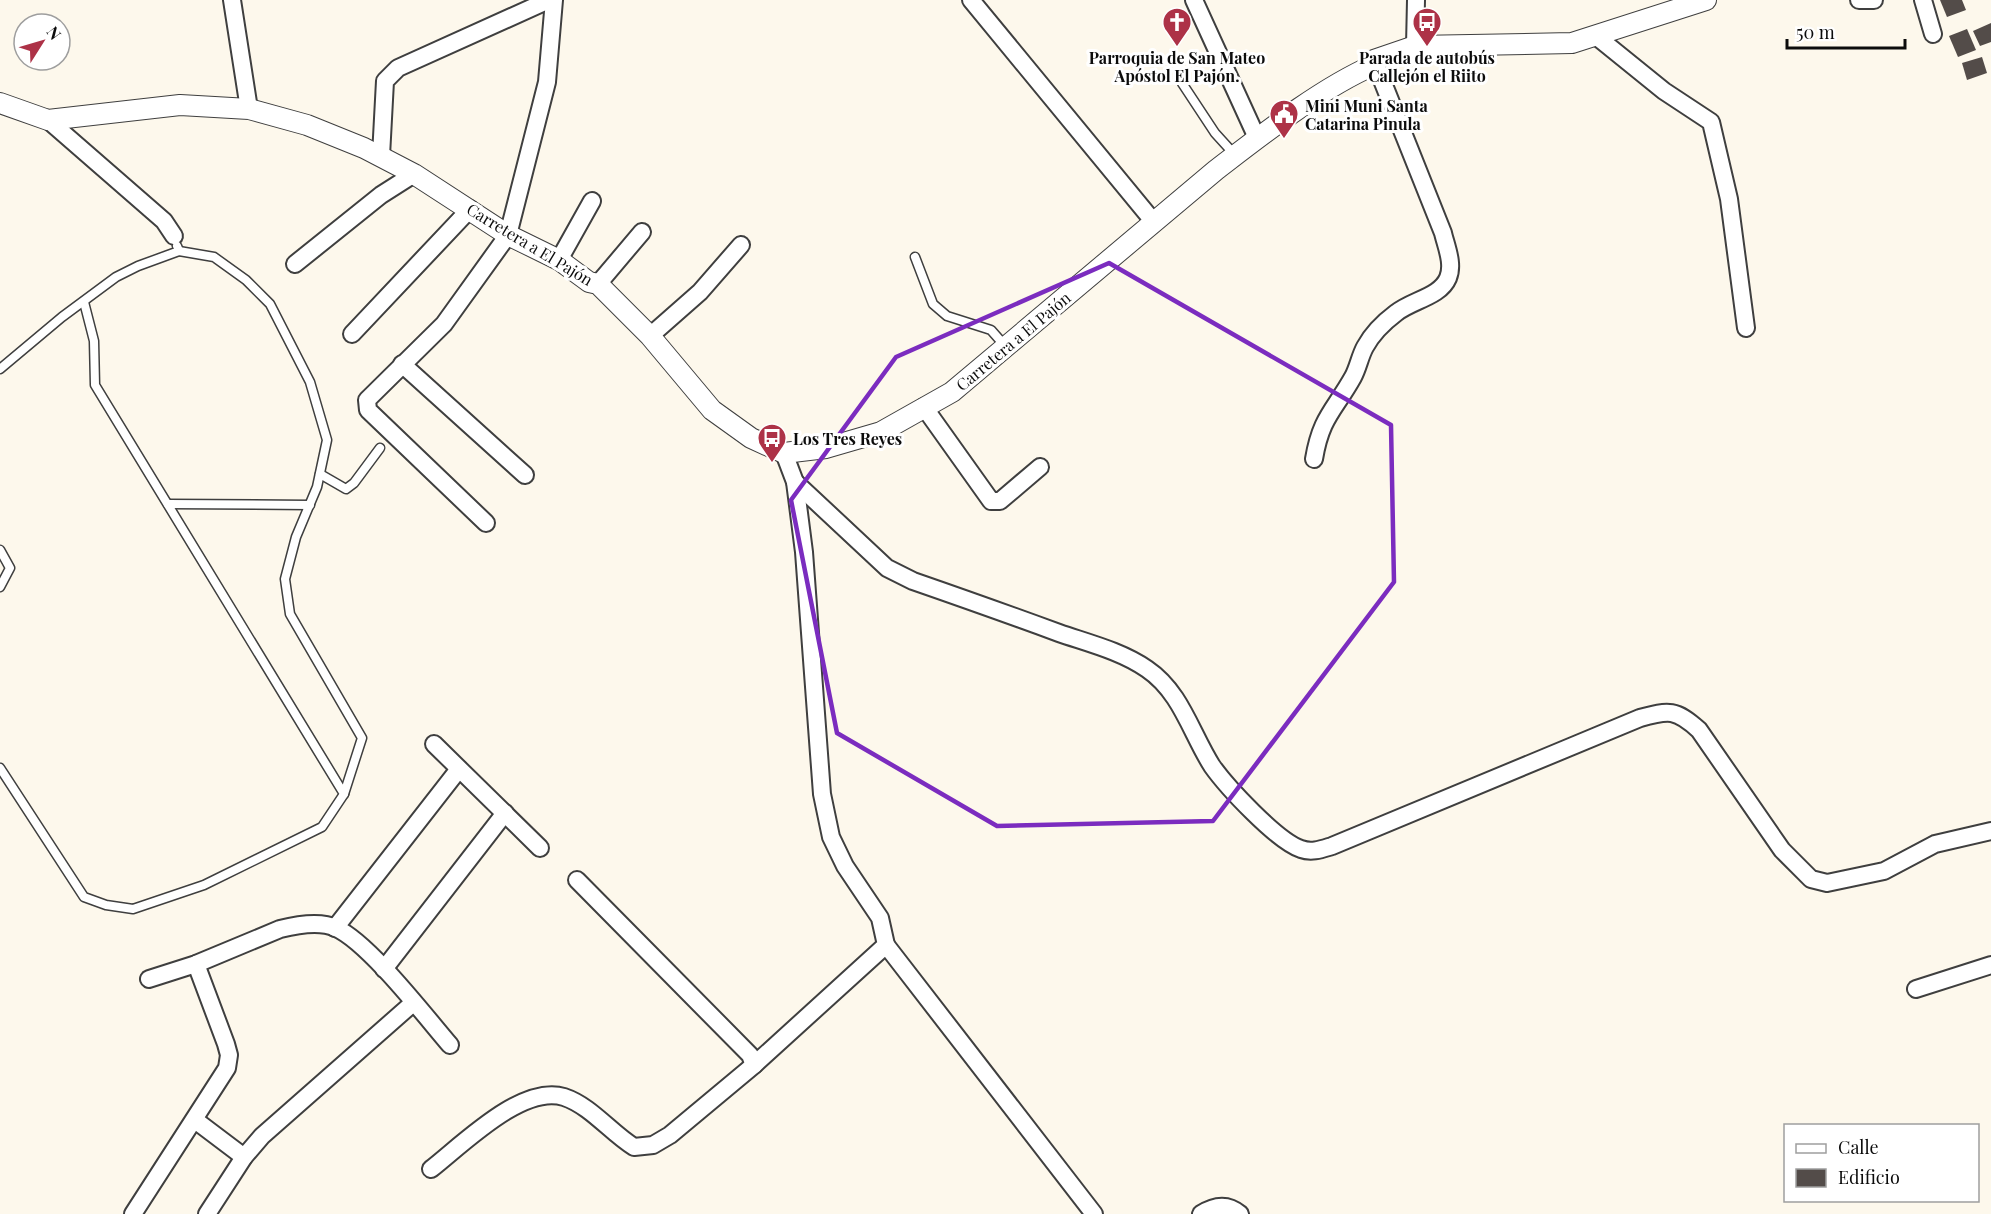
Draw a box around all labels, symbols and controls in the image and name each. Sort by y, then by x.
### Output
church icon: Parroquia de San Mateo Apóstol El Pajón. [1161,6,1193,48]
bus stop icon: Parada de autobús Callejón el Riito [1411,6,1443,48]
north arrow [12,12,72,72]
scale bar [1787,12,1906,50]
text: 50 m [1796,20,1835,44]
text: N [43,22,67,44]
place label: Parroquia de San Mateo Apóstol El Pajón. [1089,47,1265,86]
place label: Parada de autobús Callejón el Riito [1359,47,1495,86]
place label: Mini Muni Santa Catarina Pinula [1305,95,1428,134]
public building icon: Mini Muni Santa Catarina Pinula [1268,98,1300,140]
street label: Carretera a El Pajón [463,198,597,290]
street label: Carretera a El Pajón [951,287,1075,395]
bus stop icon: Los Tres Reyes [756,422,788,464]
place label: Los Tres Reyes [793,428,902,449]
legend [1784,1124,1979,1202]
text: Calle [1838,1135,1879,1159]
text: Edificio [1838,1165,1900,1189]

